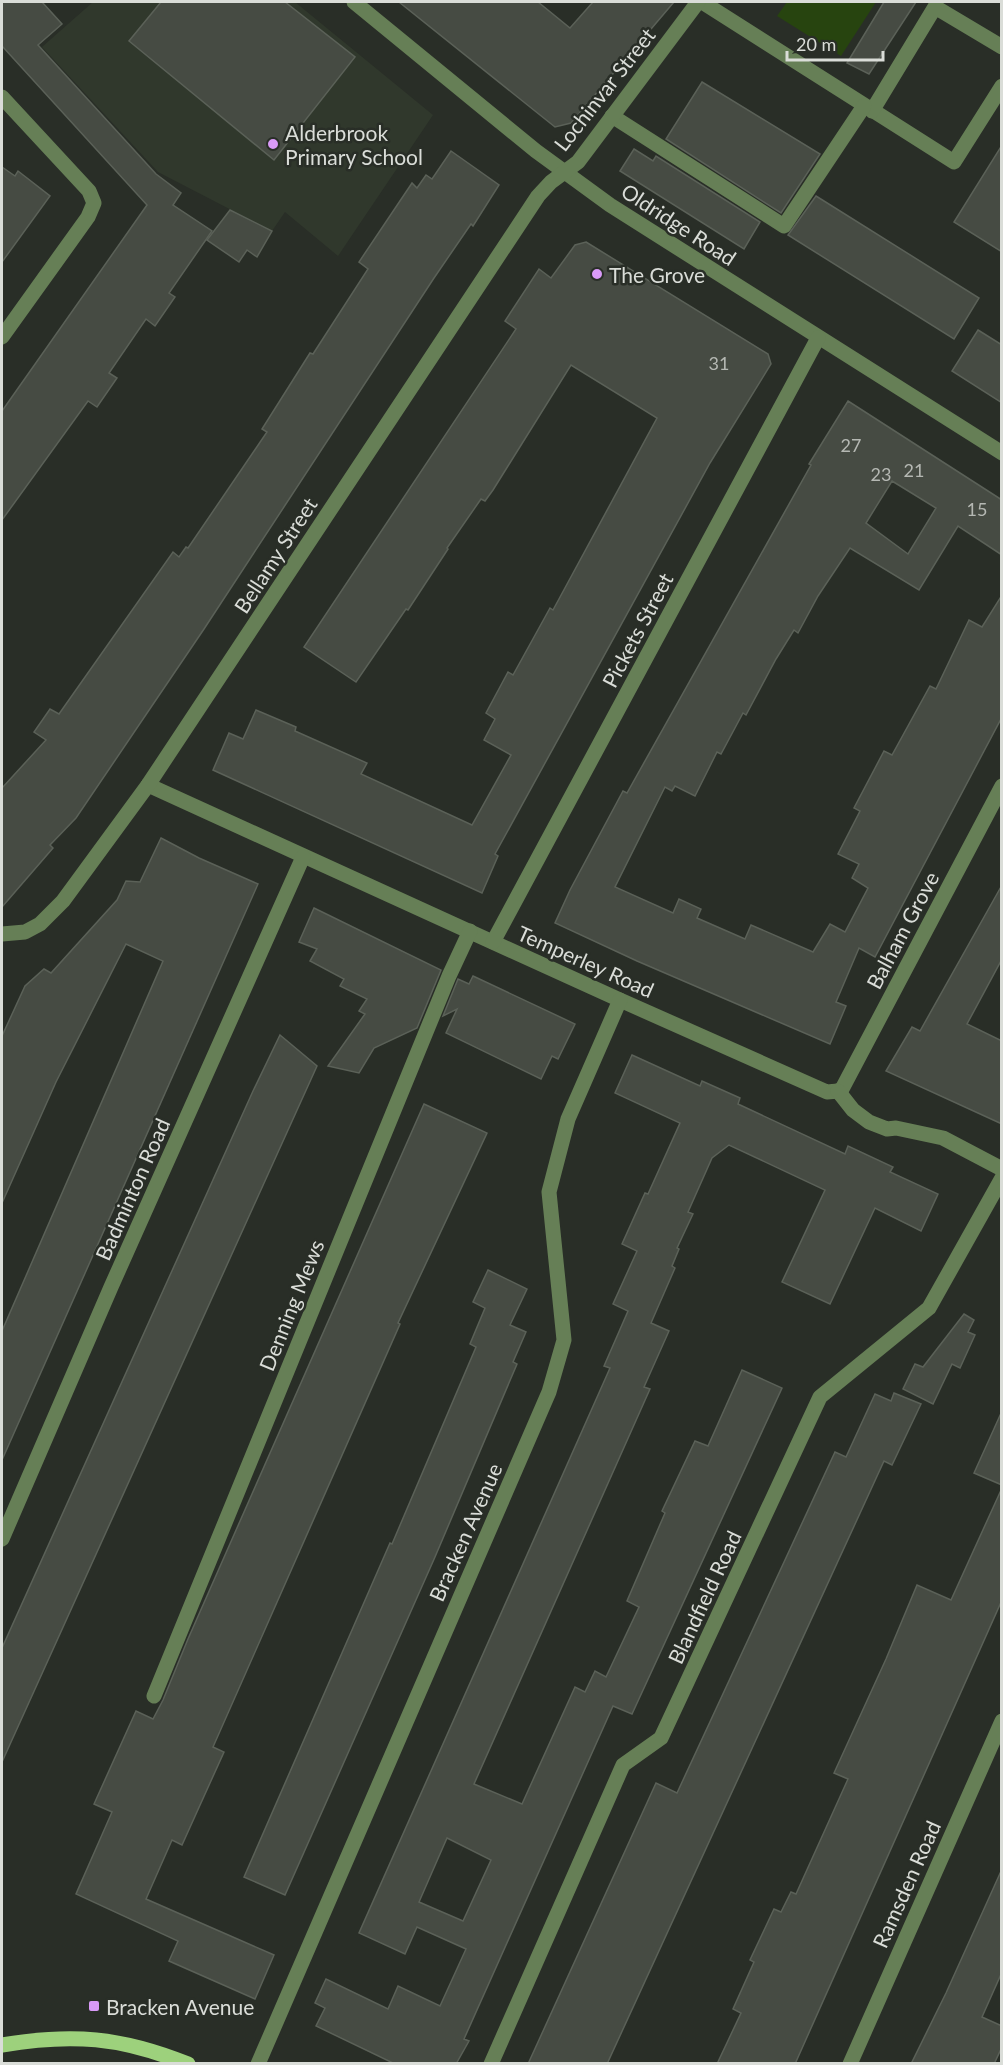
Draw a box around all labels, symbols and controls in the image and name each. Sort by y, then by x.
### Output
street label: Lochinvar Street [548,22,660,155]
scale bar [787,24,883,62]
text: 20 m [796,33,836,55]
place label: Alderbrook Primary School [285,120,423,169]
marker: Alderbrook Primary School [266,137,280,151]
street label: Oldridge Road [617,178,741,270]
place label: The Grove [609,262,705,287]
marker: The Grove [590,267,604,281]
house number: 31 [709,352,729,374]
house number: 27 [841,434,861,456]
house number: 21 [904,459,924,481]
house number: 23 [871,463,891,485]
street label: Bellamy Street [228,492,322,618]
house number: 15 [967,498,987,520]
street label: Pickets Street [596,568,678,691]
street label: Balham Grove [861,867,943,993]
street label: Temperley Road [514,920,658,1002]
street label: Badminton Road [90,1114,174,1264]
street label: Denning Mews [253,1236,329,1374]
street label: Bracken Avenue [423,1459,507,1605]
street label: Blandfield Road [662,1526,746,1668]
street label: Ramsden Road [867,1817,945,1951]
place label: Bracken Avenue [106,1994,254,2019]
marker: Bracken Avenue [87,1999,101,2013]

